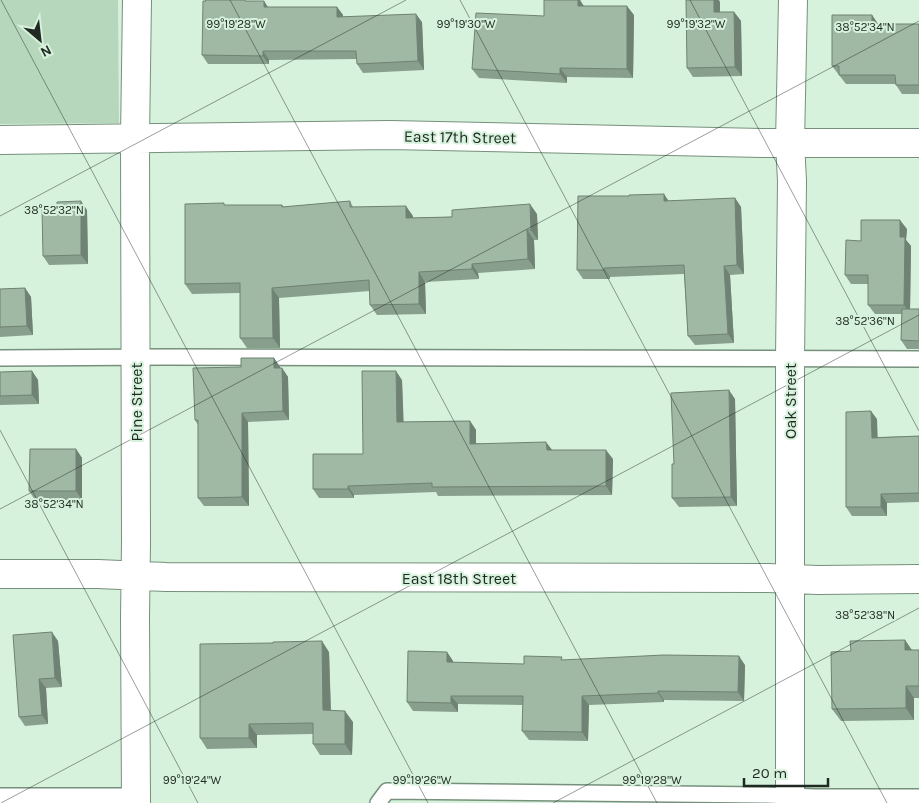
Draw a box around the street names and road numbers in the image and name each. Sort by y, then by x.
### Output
street label: East 17th Street [404,127,516,147]
street label: Pine Street [127,362,146,442]
street label: Oak Street [781,363,800,439]
street label: East 18th Street [402,569,516,588]

